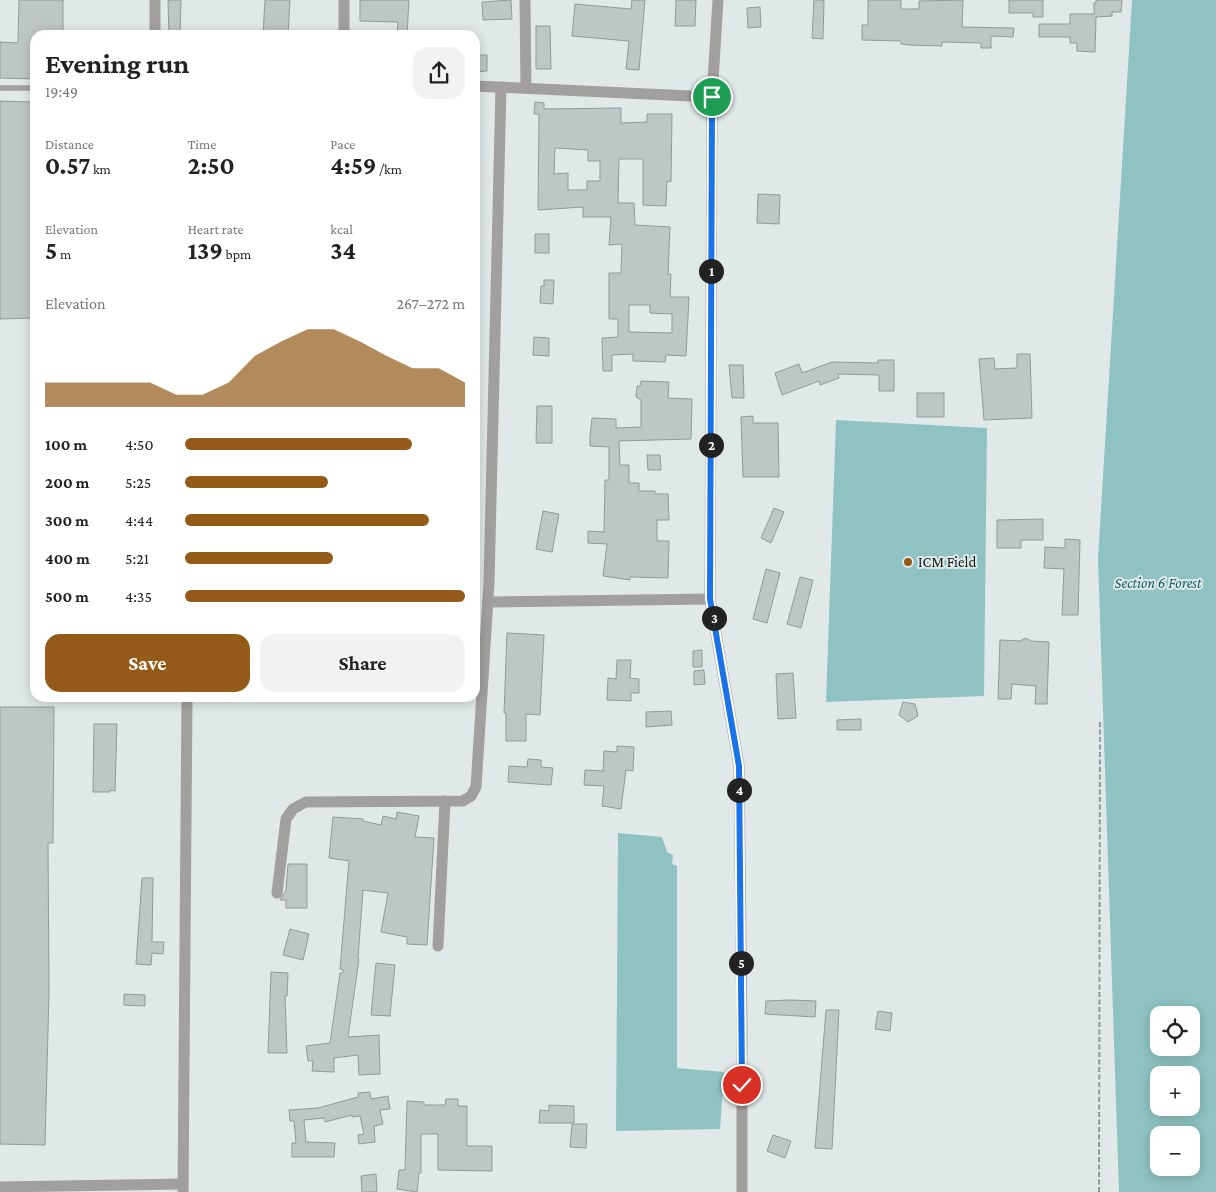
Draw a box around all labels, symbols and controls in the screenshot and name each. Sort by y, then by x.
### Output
button: share [413,47,465,99]
text: Evening run [45,48,189,79]
pin [691,76,733,118]
text: 19:49 [45,83,78,100]
icon: arrive [698,83,726,111]
text: Distance [45,136,94,152]
text: Time [188,136,216,152]
text: Pace [330,136,356,152]
text: 0.57 [45,152,90,179]
text: 2:50 [188,152,235,179]
text: 4:59 [330,152,376,179]
text: km [90,161,111,177]
text: /km [376,161,402,177]
text: Elevation [45,221,98,237]
text: Heart rate [188,221,244,237]
text: kcal [330,221,353,237]
text: 5 [45,237,57,264]
text: 139 [188,237,223,264]
text: 34 [330,237,356,264]
text: m [57,246,71,262]
text: bpm [223,246,251,262]
pin: 1 [698,258,724,284]
text: 1 [709,263,714,279]
text: Elevation [45,295,106,312]
text: 267–272 m [396,295,465,312]
pin: 2 [698,432,724,458]
text: 100 m [45,436,87,453]
text: 4:50 [125,436,153,453]
text: 2 [708,437,715,453]
text: 200 m [45,474,89,491]
text: 5:25 [125,474,151,491]
text: 300 m [45,512,89,529]
text: 4:44 [125,512,153,529]
text: 400 m [45,550,90,567]
text: 5:21 [125,550,149,567]
place label: ICM Field [918,554,976,570]
marker: ICM Field [902,556,914,568]
park label: Section 6 Forest [1115,575,1202,591]
text: 500 m [45,588,89,605]
text: 4:35 [125,588,152,605]
pin: 3 [702,606,726,630]
text: 3 [711,610,718,626]
button: Save [45,634,250,692]
button: Share [260,634,465,692]
pin: 4 [726,778,752,802]
text: 4 [736,782,743,798]
pin: 5 [728,950,754,976]
text: 5 [738,955,745,971]
map controls [1150,1006,1200,1176]
button: locate [1150,1006,1200,1056]
pin [721,1064,763,1106]
button: + [1150,1066,1200,1116]
icon: check [728,1071,756,1099]
button: − [1150,1126,1200,1176]

